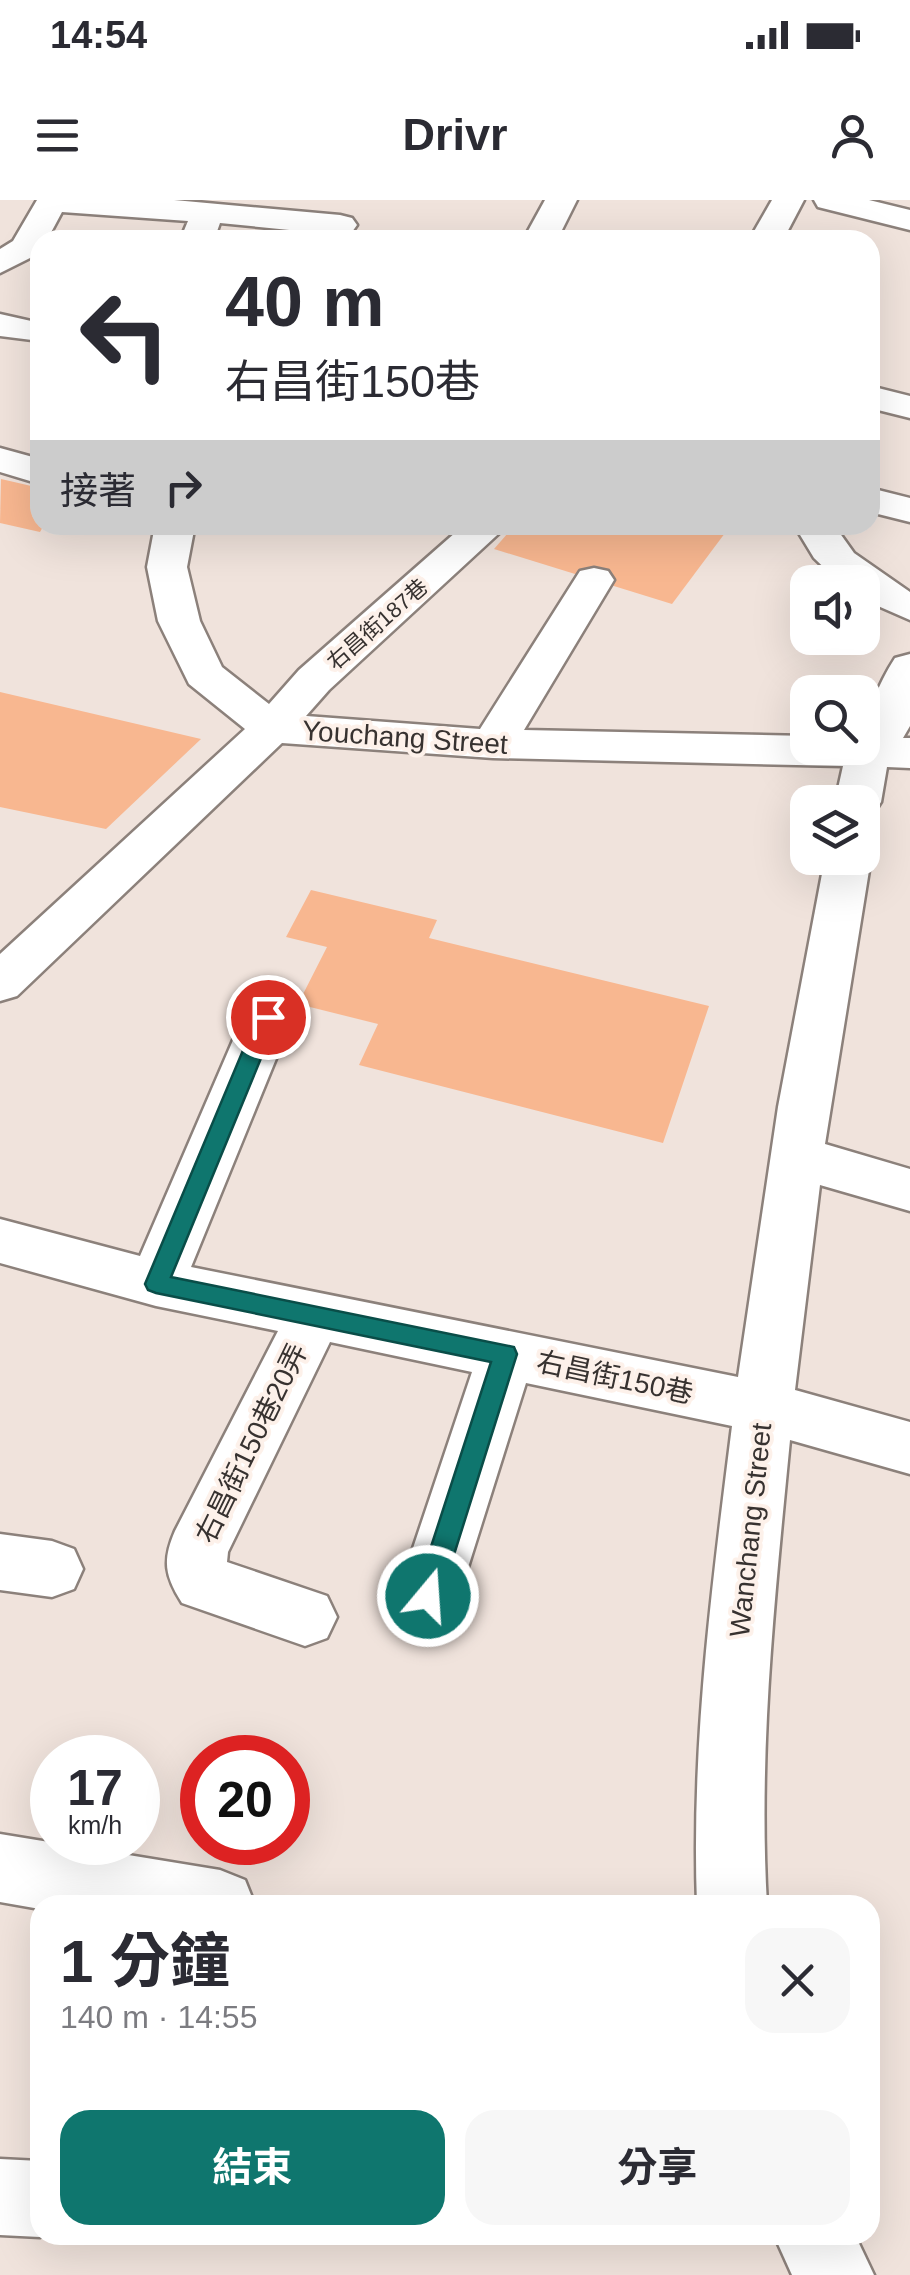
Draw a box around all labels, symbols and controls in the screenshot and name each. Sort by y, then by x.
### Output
text: 14:54 [50,14,147,56]
icon: menu [30,108,85,163]
icon: person [825,108,880,163]
text: Drivr [402,109,508,160]
text: 40 m [225,263,385,341]
icon: left [60,270,190,400]
text: 右昌街150巷 [225,356,480,407]
icon: right [156,460,211,515]
text: 接著 [60,470,136,512]
map controls [790,565,880,875]
button: sound [790,565,880,655]
street label: 右昌街187巷 [322,574,433,675]
button: search [790,675,880,765]
street label: Youchang Street [301,715,509,760]
button: layers [790,785,880,875]
pin [226,975,311,1060]
icon: arrive [241,990,296,1045]
street label: 右昌街150巷20弄 [190,1339,313,1548]
street label: 右昌街150巷 [534,1346,696,1409]
street label: Wanchang Street [724,1421,777,1639]
position arrow [376,1544,480,1648]
speed limit sign: 20 [180,1735,310,1865]
text: 17 [67,1760,123,1816]
text: km/h [68,1811,122,1839]
text: 1 分鐘 [60,1928,230,1995]
button: close [745,1928,850,2033]
text: 140 m · 14:55 [60,1999,257,2035]
button: 結束 [60,2110,445,2225]
button: 分享 [465,2110,850,2225]

